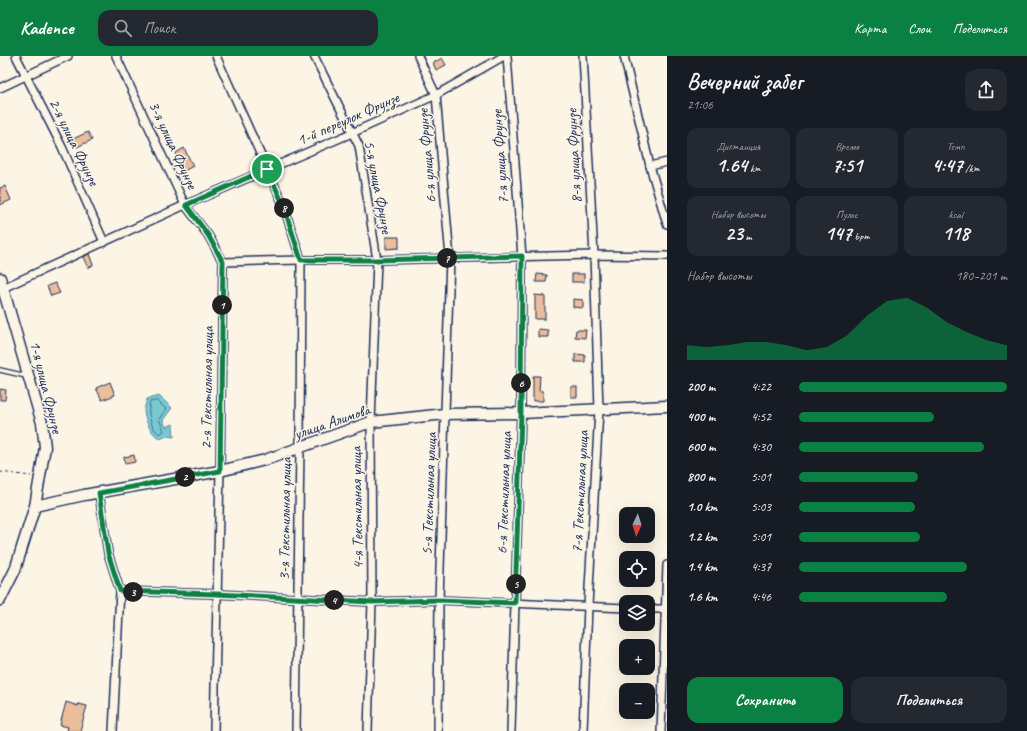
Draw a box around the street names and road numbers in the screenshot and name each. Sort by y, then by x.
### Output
street label: 1-й переулок Фрунзе [294,87,404,150]
street label: 2-я улица Фрунзе [44,95,105,190]
street label: 3-я улица Фрунзе [144,98,203,194]
street label: 6-я улица Фрунзе [413,106,441,204]
street label: 8-я улица Фрунзе [561,106,586,204]
street label: 7-я улица Фрунзе [487,107,513,205]
street label: 5-я улица Фрунзе [359,139,397,237]
street label: 2-я Текстильная улица [196,325,218,450]
street label: 1-я улица Фрунзе [25,339,68,437]
street label: улица Алимова [291,399,374,445]
street label: 7-я Текстильная улица [567,429,593,554]
street label: 6-я Текстильная улица [492,430,516,555]
street label: 5-я Текстильная улица [417,431,441,556]
street label: 4-я Текстильная улица [346,445,368,570]
street label: 3-я Текстильная улица [274,456,296,581]

